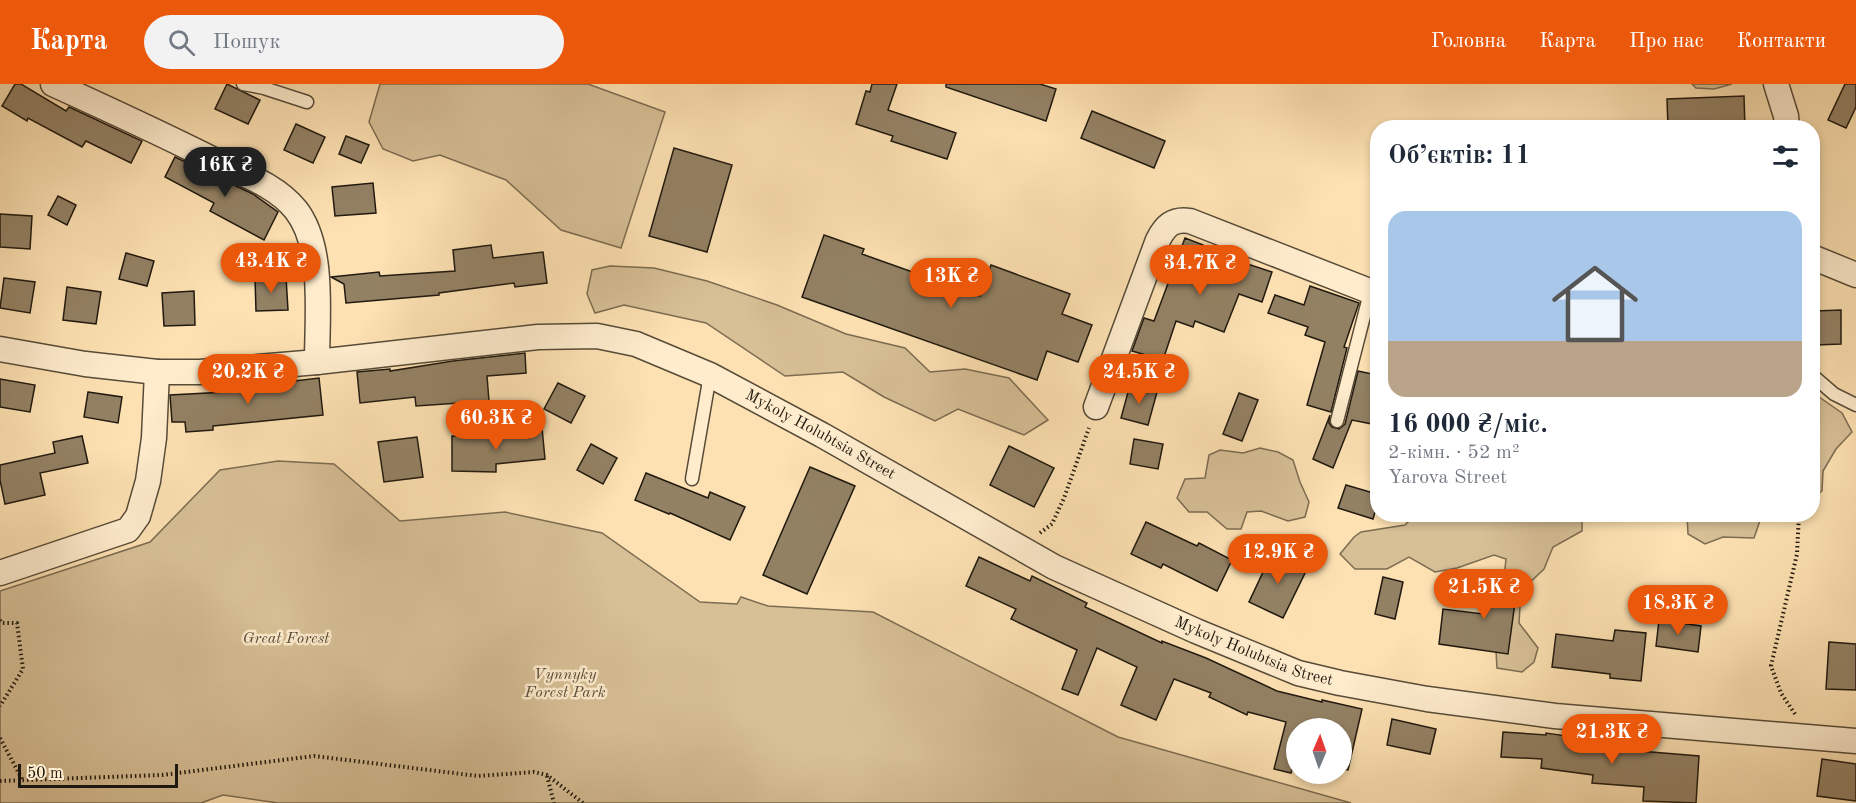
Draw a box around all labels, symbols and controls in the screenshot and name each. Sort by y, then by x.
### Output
search box [144,15,564,69]
icon: search [165,26,198,59]
text: Карта [30,28,108,56]
text: Пошук [213,31,281,53]
text: Головна [1431,31,1506,52]
text: Карта [1539,31,1596,52]
text: Про нас [1629,31,1704,52]
text: Контакти [1737,31,1826,52]
icon: filters [1769,140,1802,173]
text: Об’єктів: 11 [1388,143,1530,169]
pin: 16K ₴ [183,147,267,198]
text: 16K ₴ [197,156,253,176]
pin: 43.4K ₴ [216,243,326,294]
pin: 34.7K ₴ [1145,245,1255,296]
icon: home [1541,250,1649,358]
text: 43.4K ₴ [235,252,307,272]
text: 34.7K ₴ [1164,254,1236,274]
pin: 13K ₴ [909,258,993,309]
text: 13K ₴ [923,267,979,287]
pin: 20.2K ₴ [193,354,303,405]
pin: 24.5K ₴ [1084,354,1194,405]
text: 20.2K ₴ [212,363,284,383]
text: 24.5K ₴ [1103,363,1175,383]
street label: Mykoly Holubtsia Street [742,387,898,483]
pin: 60.3K ₴ [441,400,551,451]
text: 60.3K ₴ [460,409,532,429]
text: 16 000 ₴/міс. [1388,412,1548,438]
text: 2-кімн. · 52 m² [1388,443,1520,463]
text: Yarova Street [1388,468,1507,488]
pin: 12.9K ₴ [1223,534,1333,585]
text: 12.9K ₴ [1242,543,1314,563]
pin: 21.5K ₴ [1429,569,1539,620]
text: 21.5K ₴ [1448,578,1520,598]
pin: 18.3K ₴ [1623,585,1733,636]
text: 18.3K ₴ [1642,594,1714,614]
street label: Mykoly Holubtsia Street [1172,614,1335,689]
park label: Great Forest [242,631,330,647]
park label: Vynnyky Forest Park [523,667,606,701]
pin: 21.3K ₴ [1557,714,1667,765]
north arrow [1286,718,1352,784]
map controls [1286,718,1352,784]
text: 21.3K ₴ [1576,723,1648,743]
scale bar [18,761,178,788]
text: 50 m [27,766,63,782]

